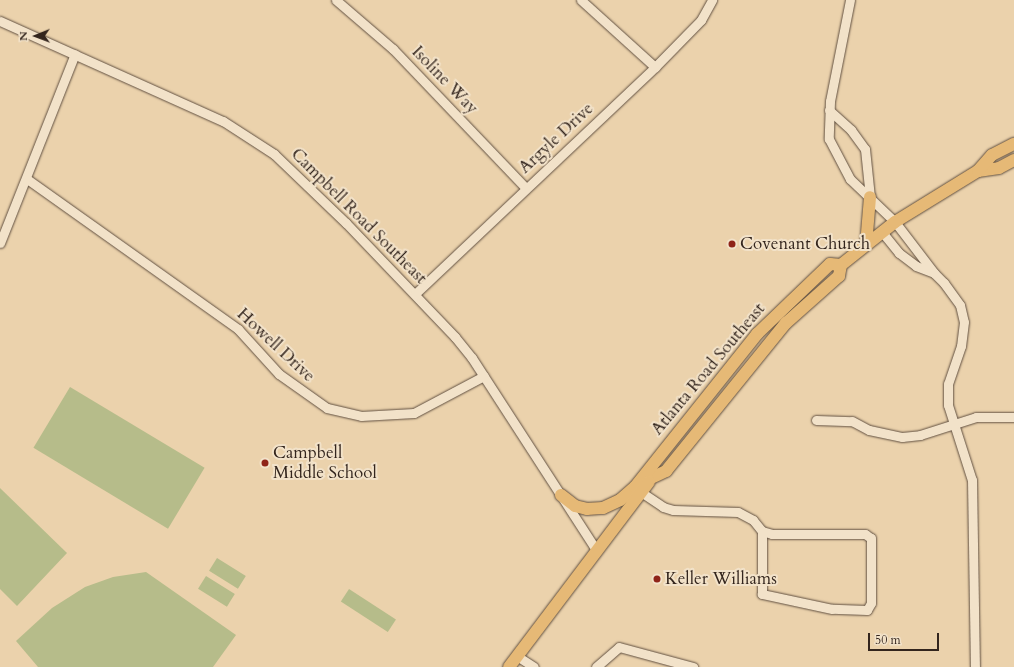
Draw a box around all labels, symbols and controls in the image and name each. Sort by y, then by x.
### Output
north arrow [16,16,56,56]
text: N [16,31,31,41]
street label: Isoline Way [408,42,482,118]
street label: Argyle Drive [514,98,598,178]
street label: Campbell Road Southeast [287,144,431,288]
place label: Covenant Church [740,234,870,254]
marker: Covenant Church [727,239,737,249]
street label: Atlanta Road Southeast [647,299,769,439]
street label: Howell Drive [233,304,319,386]
place label: Campbell Middle School [273,443,377,483]
marker: Campbell Middle School [260,458,270,468]
place label: Keller Williams [665,569,777,589]
marker: Keller Williams [652,574,662,584]
scale bar [870,625,941,651]
text: 50 m [875,632,901,648]

